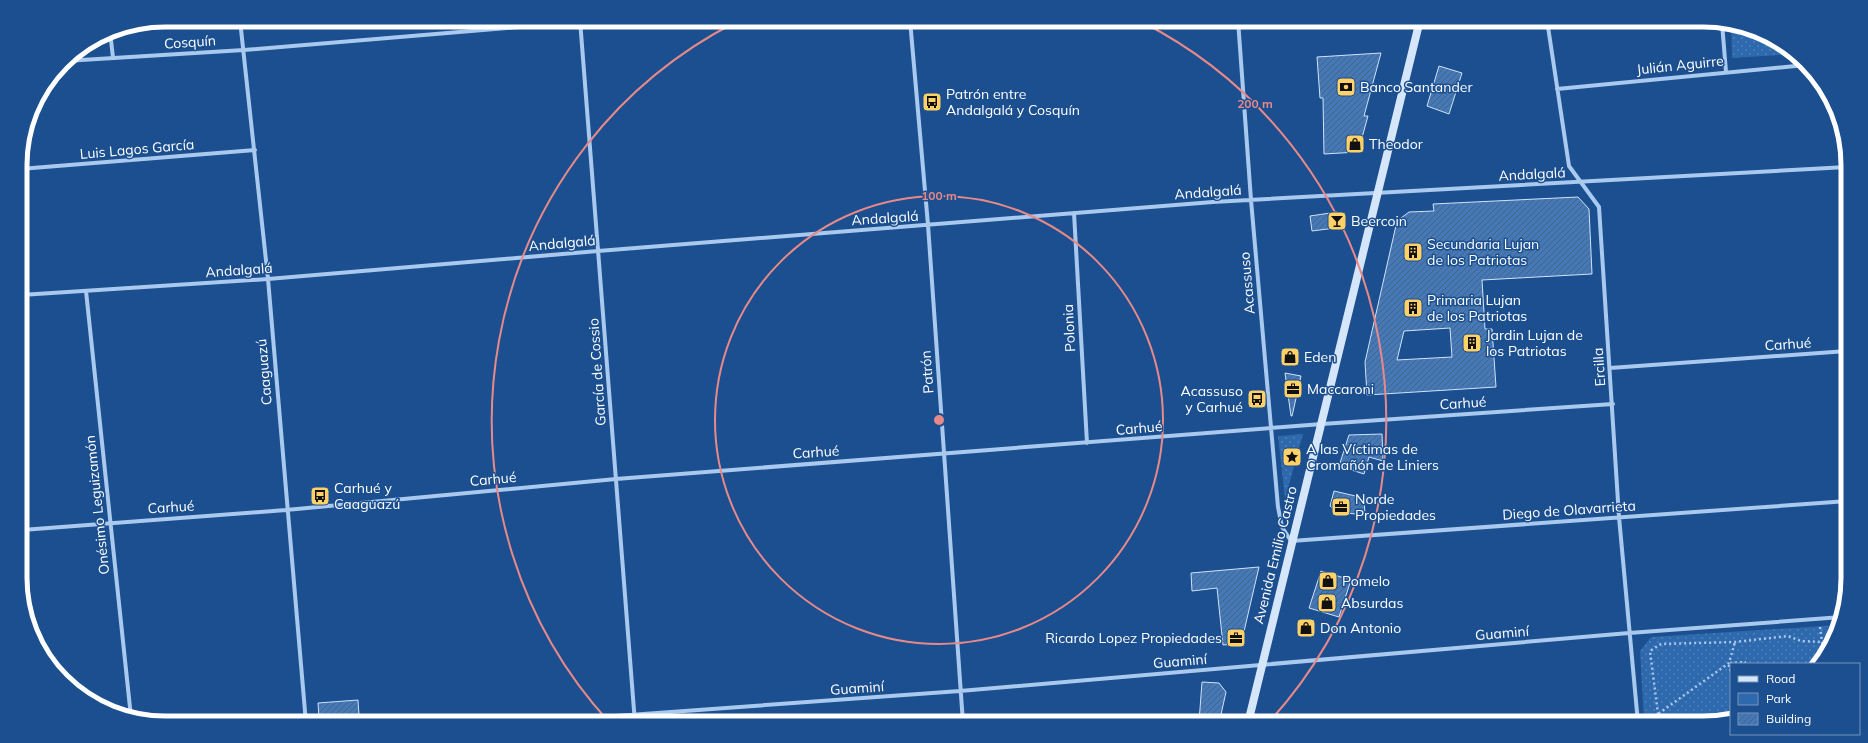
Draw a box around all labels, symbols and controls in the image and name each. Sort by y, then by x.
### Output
street label: Cosquín [163,31,217,53]
street label: Julián Aguirre [1636,51,1724,79]
bank icon: Banco Santander [1335,76,1357,98]
place label: Banco Santander [1360,78,1473,96]
place label: Patrón entre Andalgalá y Cosquín [946,85,1080,119]
bus stop icon: Patrón entre Andalgalá y Cosquín [921,91,943,113]
text: 200 m [1237,96,1273,111]
shop icon: Theodor [1344,133,1366,155]
street label: Luis Lagos García [79,135,195,163]
place label: Theodor [1369,135,1424,153]
street label: Andalgalá [1498,163,1566,185]
street label: Andalgalá [1174,181,1242,203]
text: 100 m [921,188,957,203]
street label: Andalgalá [851,207,919,229]
bar icon: Beercoin [1326,210,1348,232]
place label: Beercoin [1351,212,1407,230]
street label: Andalgalá [528,231,596,255]
place label: Secundaria Lujan de los Patriotas [1427,235,1539,269]
building icon: Secundaria Lujan de los Patriotas [1402,241,1424,263]
street label: Acassuso [1235,251,1259,315]
street label: Andalgalá [205,259,273,281]
place label: Primaria Lujan de los Patriotas [1427,291,1527,325]
building icon: Primaria Lujan de los Patriotas [1402,297,1424,319]
street label: Polonia [1059,304,1079,352]
street label: García de Cossio [584,318,610,426]
place label: Jardin Lujan de los Patriotas [1486,326,1583,360]
building icon: Jardin Lujan de los Patriotas [1461,332,1483,354]
street label: Carhué [1764,333,1812,355]
street label: Caaguazú [252,338,276,406]
shop icon: Eden [1279,346,1301,368]
street label: Ercilla [1589,347,1609,387]
place label: Eden [1304,348,1336,366]
street label: Patrón [917,350,937,394]
office icon: Maccaroni [1282,378,1304,400]
place label: Maccaroni [1307,380,1374,398]
place label: Acassuso y Carhué [1181,382,1243,416]
bus stop icon: Acassuso y Carhué [1246,388,1268,410]
street label: Carhué [1439,392,1487,414]
centre of rings [932,413,946,427]
street label: Carhué [1115,417,1163,439]
street label: Onésimo Leguizamón [81,434,113,576]
place label: A las Víctimas de Cromañón de Liniers [1306,440,1439,474]
street label: Carhué [792,441,840,463]
place icon: A las Víctimas de Cromañón de Liniers [1281,446,1303,468]
street label: Carhué [469,468,517,490]
place label: Carhué y Caaguazú [334,479,400,513]
street label: Avenida Emilio Castro [1249,484,1301,626]
bus stop icon: Carhué y Caaguazú [309,485,331,507]
place label: Norde Propiedades [1355,490,1436,524]
street label: Carhué [147,496,195,518]
office icon: Norde Propiedades [1330,496,1352,518]
street label: Diego de Olavarrieta [1502,496,1636,524]
shop icon: Pomelo [1317,570,1339,592]
place label: Pomelo [1342,572,1390,590]
shop icon: Absurdas [1316,592,1338,614]
place label: Absurdas [1341,594,1404,612]
shop icon: Don Antonio [1295,617,1317,639]
place label: Don Antonio [1320,619,1401,637]
street label: Guaminí [1474,622,1530,644]
office icon: Ricardo Lopez Propiedades [1225,627,1247,649]
place label: Ricardo Lopez Propiedades [1045,629,1222,647]
street label: Guaminí [1152,650,1208,672]
legend [1730,663,1860,735]
text: Road [1766,671,1795,686]
street label: Guaminí [830,677,885,699]
text: Park [1766,691,1792,706]
text: Building [1766,711,1811,726]

